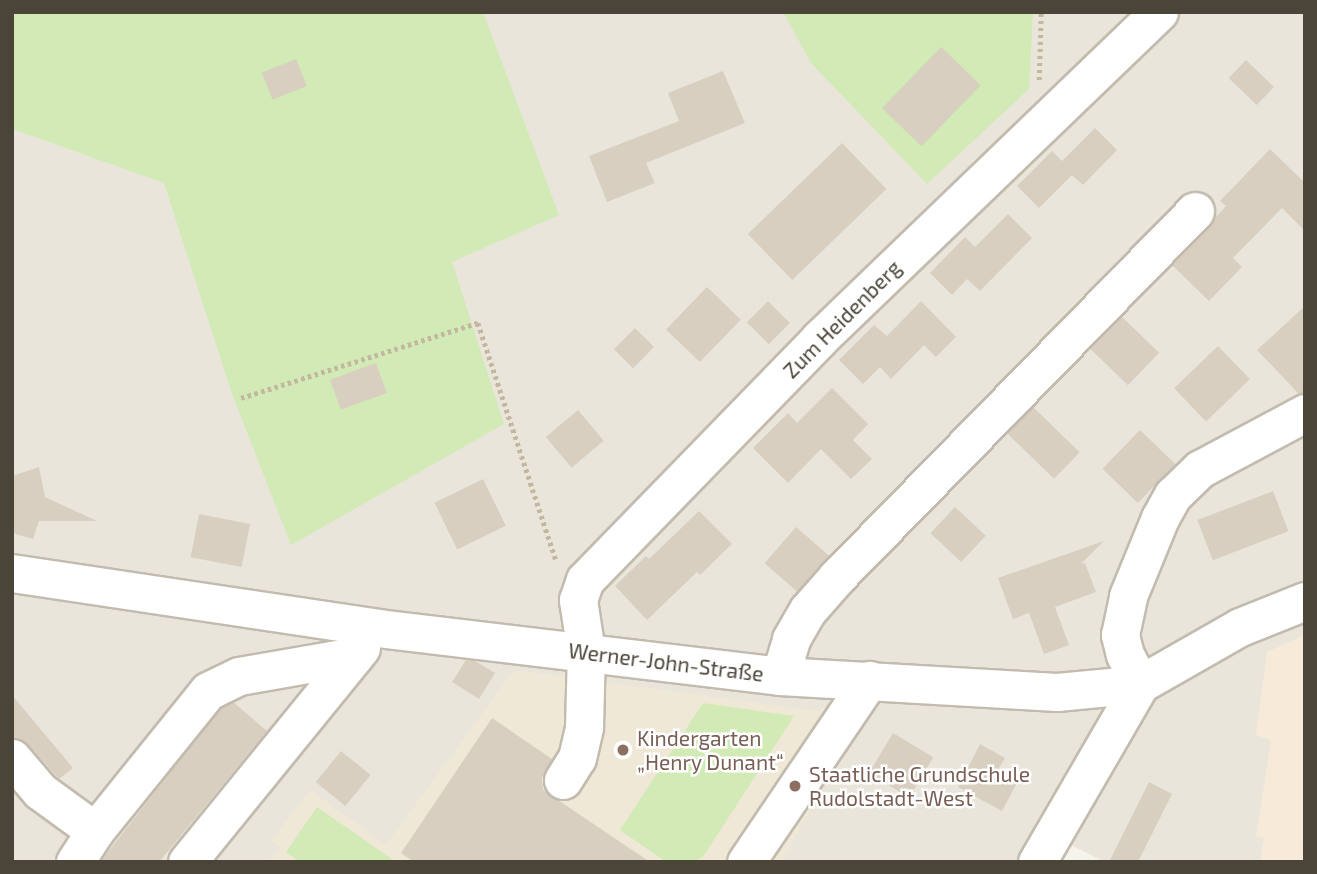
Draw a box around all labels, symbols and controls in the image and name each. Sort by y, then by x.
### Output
street label: Zum Heidenberg [778,255,906,383]
street label: Werner-John-Straße [567,638,765,686]
place label: Kindergarten „Henry Dunant“ [637,725,784,775]
marker: Kindergarten „Henry Dunant“ [615,742,631,758]
place label: Staatliche Grundschule Rudolstadt-West [809,761,1030,811]
marker: Staatliche Grundschule Rudolstadt-West [787,778,803,794]

